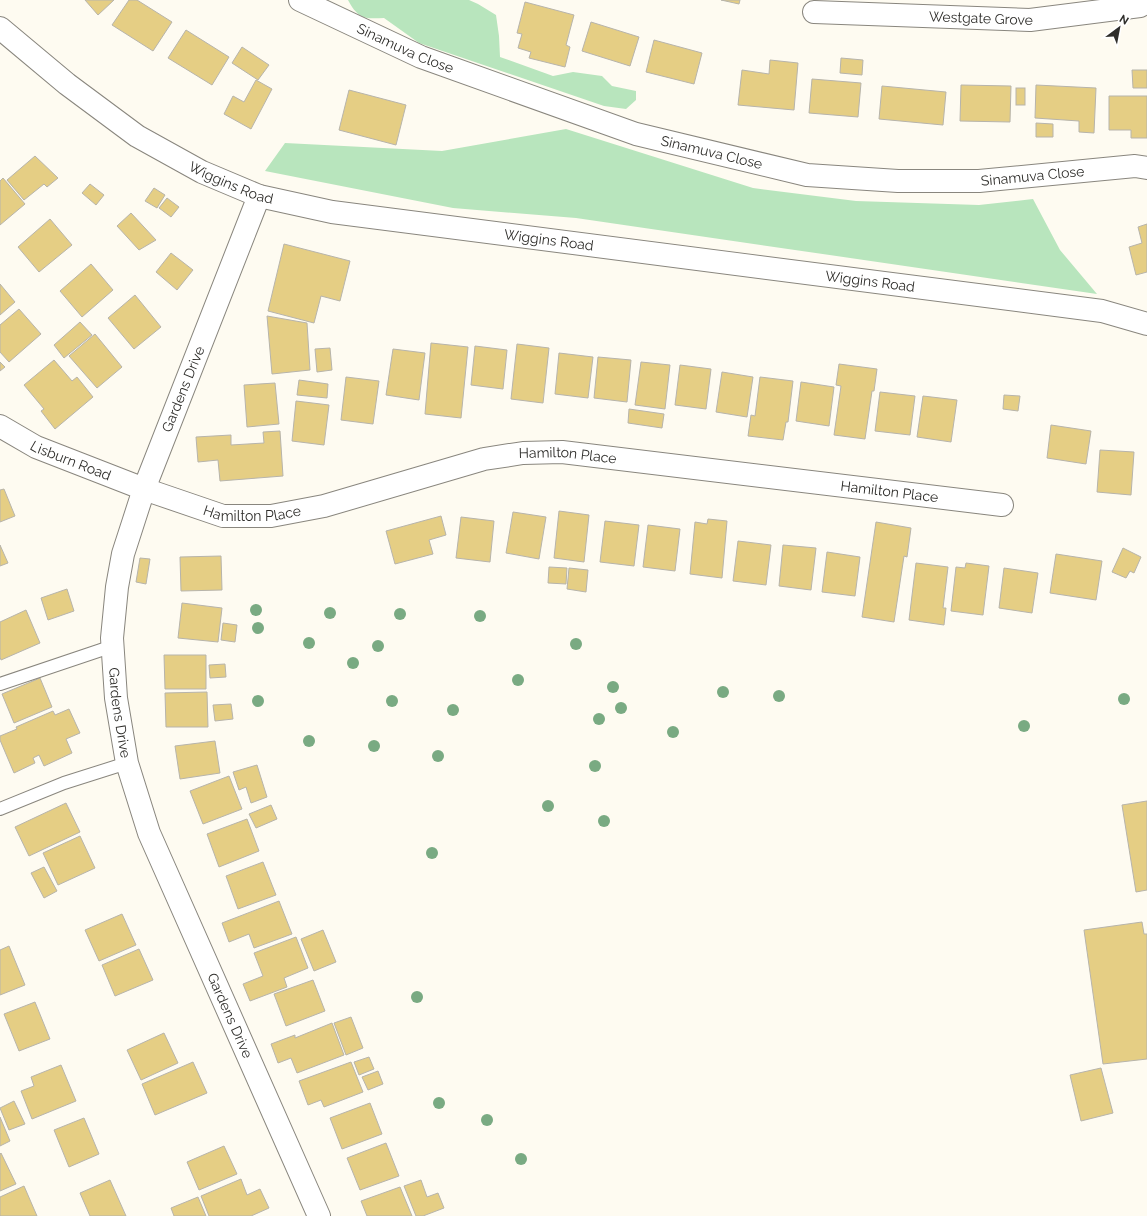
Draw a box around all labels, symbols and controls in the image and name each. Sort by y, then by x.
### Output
street label: Westgate Grove [929,8,1033,28]
north arrow [1099,8,1139,48]
text: N [1117,12,1131,28]
street label: Sinamuva Close [355,20,456,76]
street label: Sinamuva Close [659,132,764,172]
street label: Wiggins Road [186,158,275,207]
street label: Sinamuva Close [980,163,1085,189]
street label: Wiggins Road [503,226,595,254]
street label: Wiggins Road [824,268,916,295]
street label: Gardens Drive [158,344,208,434]
street label: Lisburn Road [27,437,113,483]
street label: Hamilton Place [518,444,618,467]
street label: Hamilton Place [840,478,939,505]
street label: Hamilton Place [201,502,302,524]
street label: Gardens Drive [106,667,134,759]
street label: Gardens Drive [204,971,256,1061]

